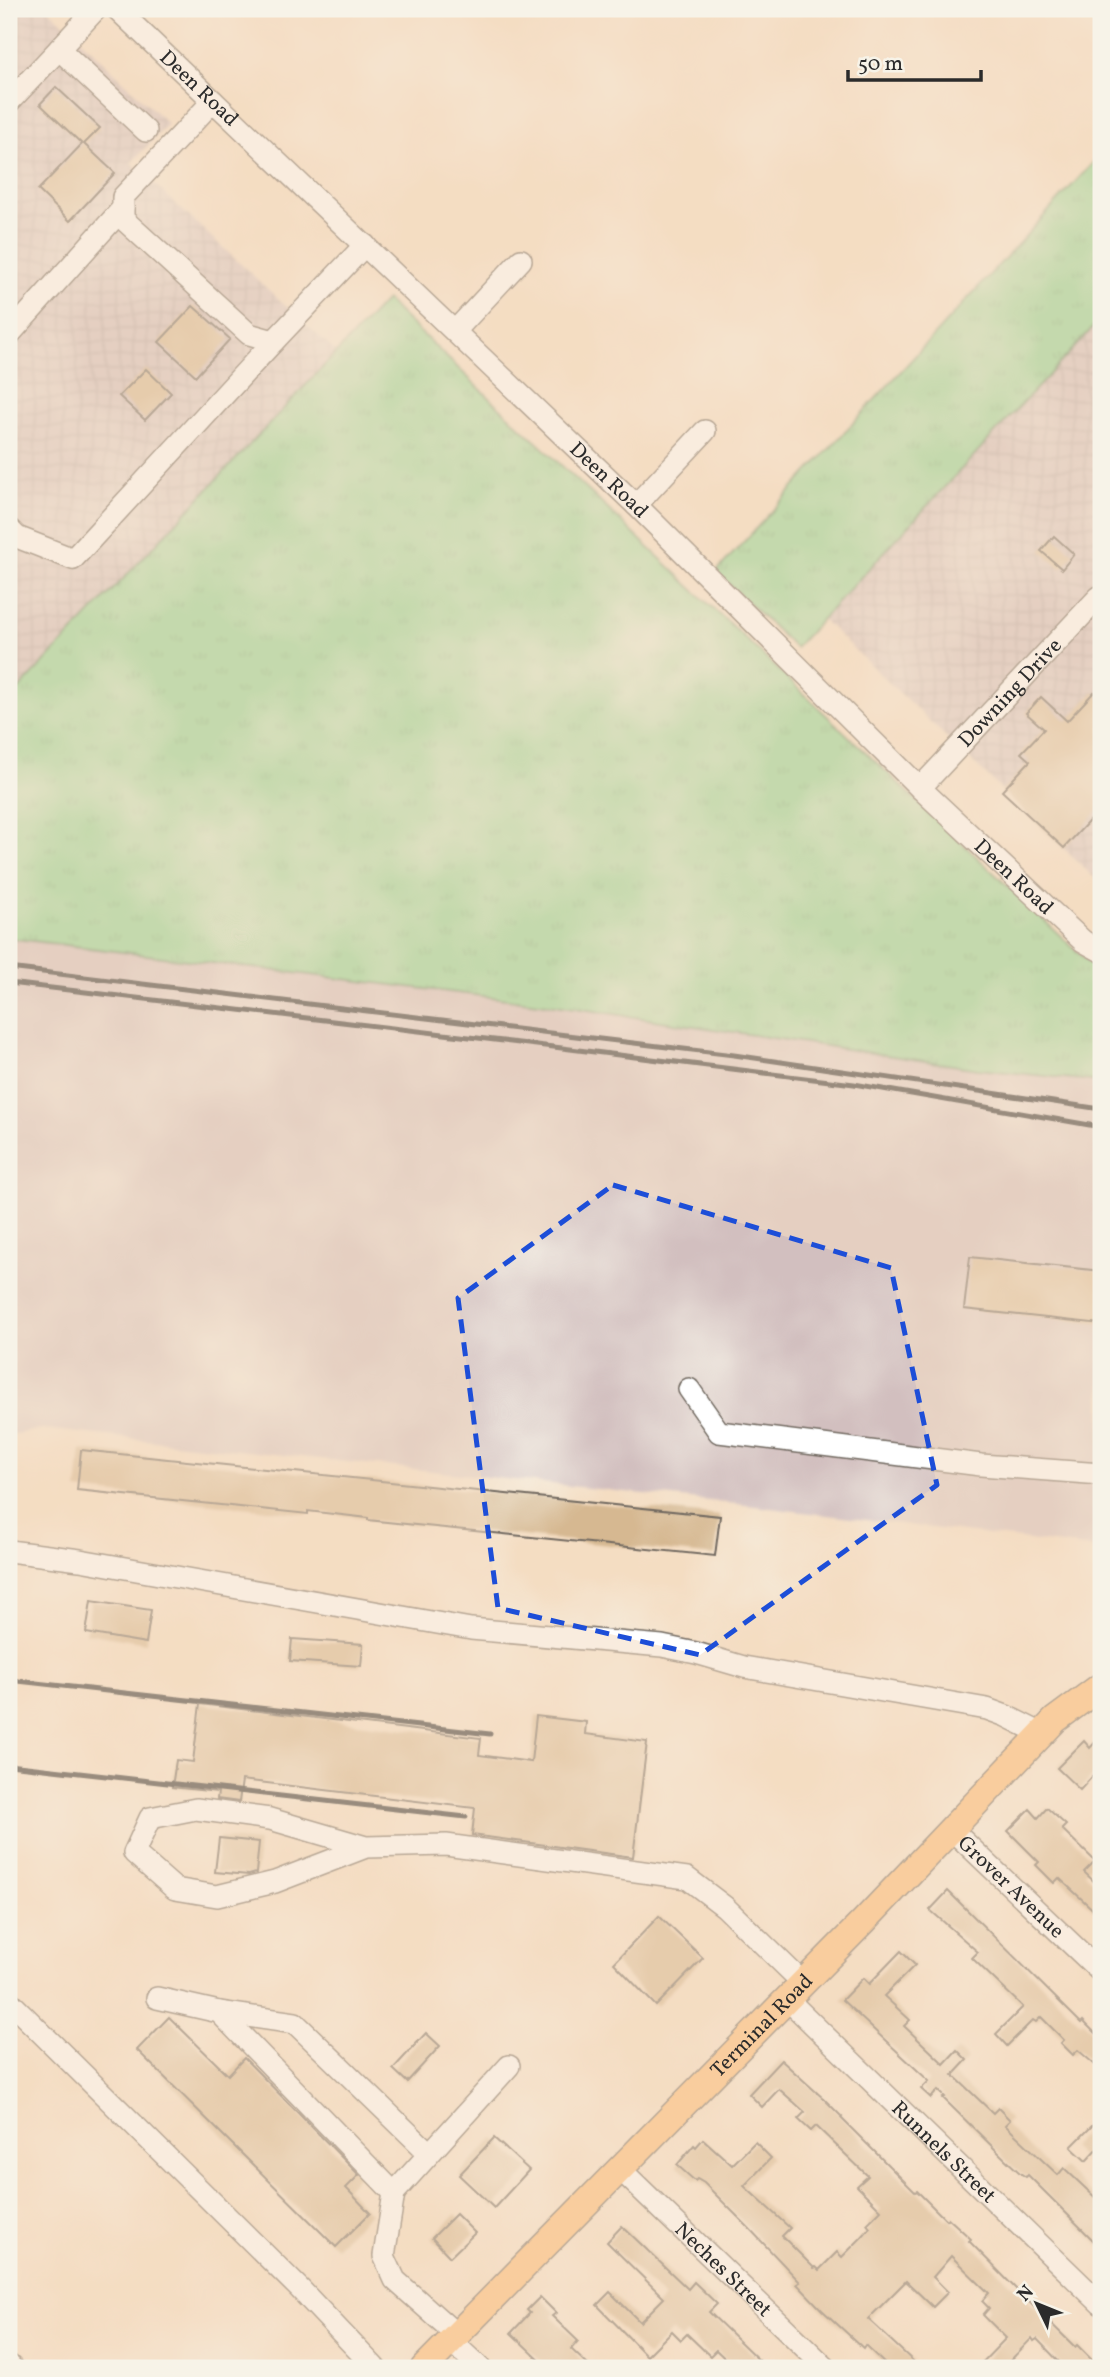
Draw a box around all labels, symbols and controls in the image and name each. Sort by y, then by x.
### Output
scale bar [848,38,981,82]
street label: Deen Road [152,44,244,134]
text: 50 m [858,50,903,79]
street label: Deen Road [562,436,654,525]
street label: Downing Drive [952,632,1069,755]
street label: Deen Road [967,833,1059,922]
street label: Grover Avenue [950,1830,1070,1946]
street label: Terminal Road [705,1968,820,2085]
street label: Runnels Street [884,2095,1002,2210]
street label: Neches Street [667,2216,778,2324]
north arrow [1002,2268,1072,2338]
text: N [1012,2280,1040,2308]

